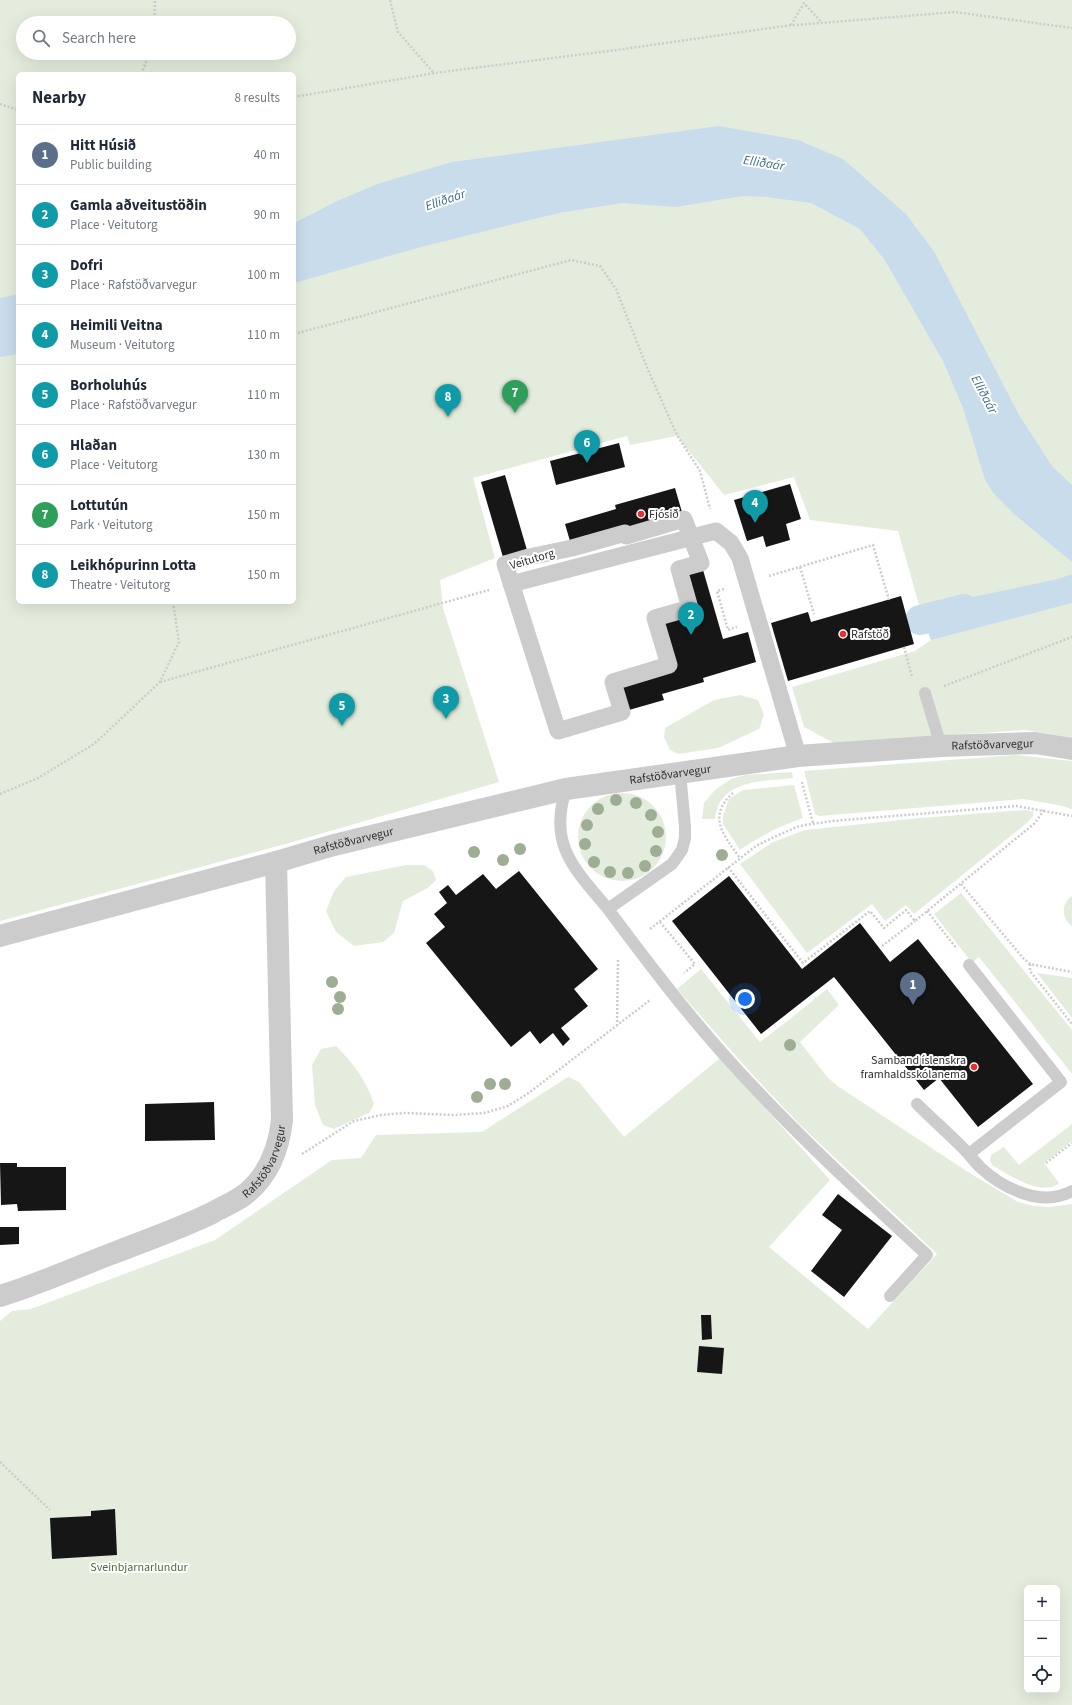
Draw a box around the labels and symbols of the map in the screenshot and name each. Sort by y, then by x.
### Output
water label: Elliðaár [742,151,786,175]
water label: Elliðaár [423,185,468,215]
water label: Elliðaár [966,372,1002,417]
pin: 7 [502,380,528,413]
pin: 8 [435,384,461,417]
pin: 6 [574,430,600,463]
pin: 4 [742,490,768,523]
place label: Fjósið [649,506,679,523]
marker: Fjósið [636,509,646,519]
street label: Veitutorg [508,545,557,574]
pin: 2 [678,602,704,635]
place label: Rafstöð [851,626,889,643]
marker: Rafstöð [838,629,848,639]
pin: 3 [433,686,459,719]
pin: 5 [329,693,355,726]
street label: Rafstöðvarvegur [951,735,1035,755]
street label: Rafstöðvarvegur [628,760,713,789]
street label: Rafstöðvarvegur [311,823,396,860]
pin: 1 [900,972,926,1005]
your location [735,989,755,1009]
place label: Samband íslenskra framhaldsskólanema [860,1052,966,1083]
marker: Samband íslenskra framhaldsskólanema [969,1062,979,1072]
street label: Rafstöðvarvegur [239,1123,290,1203]
park label: Sveinbjarnarlundur [90,1559,189,1576]

